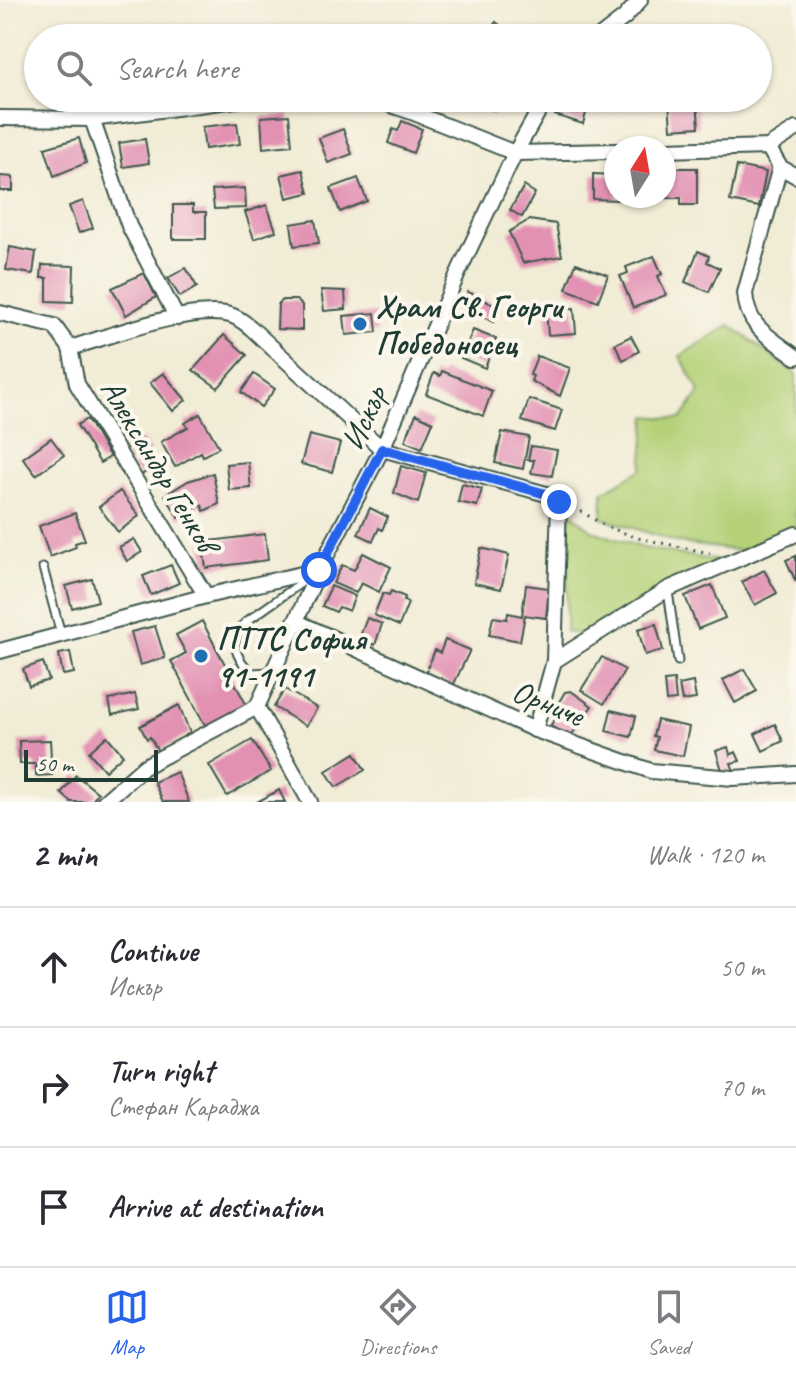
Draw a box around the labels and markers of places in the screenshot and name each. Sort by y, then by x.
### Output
place label: Храм Св. Георги Победоносец [376,286,565,364]
marker: Храм Св. Георги Победоносец [351,315,369,333]
place label: ПТТС София 91-1191 [217,618,368,696]
marker: ПТТС София 91-1191 [192,647,210,665]

